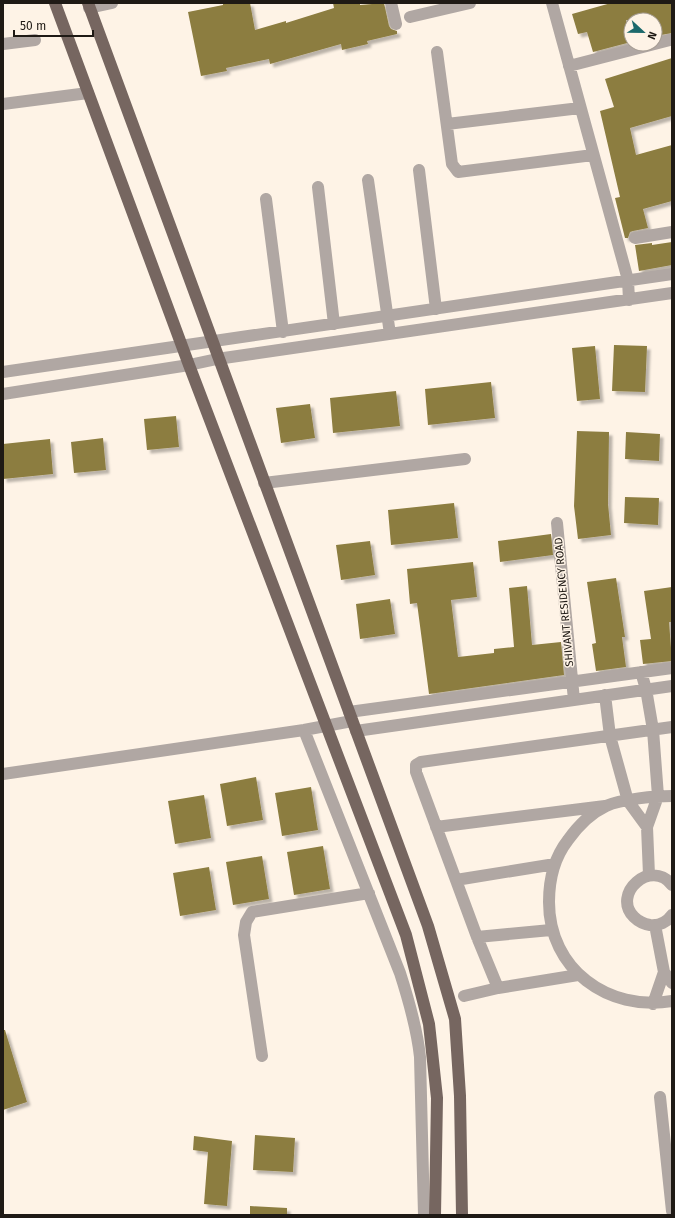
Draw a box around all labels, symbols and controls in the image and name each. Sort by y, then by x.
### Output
scale bar [14,12,93,38]
north arrow [623,12,663,52]
text: 50 m [20,19,46,33]
text: N [644,30,659,41]
street label: SHIVANT RESIDENCY ROAD [552,537,576,667]

